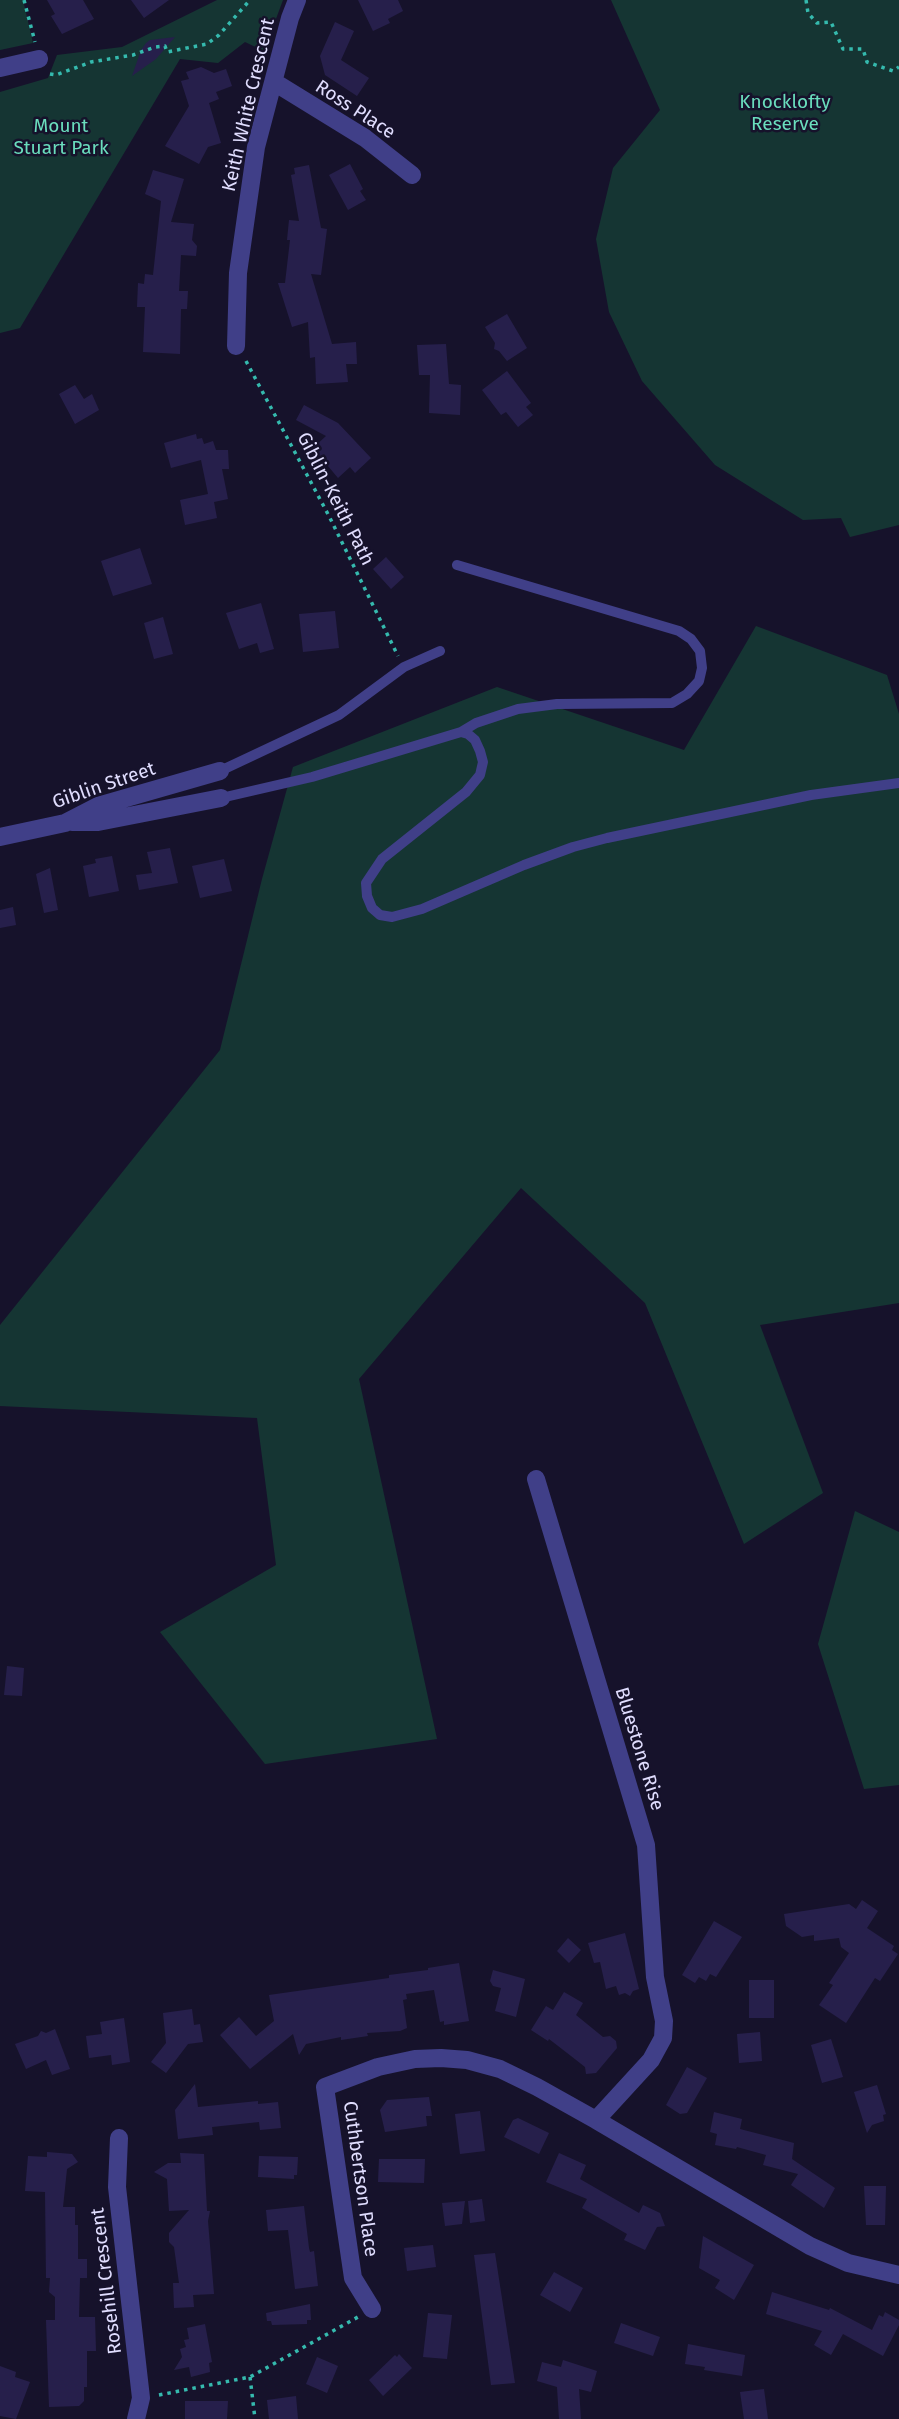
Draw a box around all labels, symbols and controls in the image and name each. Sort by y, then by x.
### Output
street label: Keith White Crescent [218,16,280,194]
street label: Ross Place [311,76,399,144]
park label: Knocklofty Reserve [739,92,831,136]
park label: Mount Stuart Park [13,116,109,160]
street label: Giblin-Keith Path [292,429,378,569]
street label: Giblin Street [50,758,158,814]
street label: Bluestone Rise [609,1685,669,1813]
street label: Cuthbertson Place [338,2100,382,2258]
street label: Rosehill Crescent [87,2206,127,2356]

